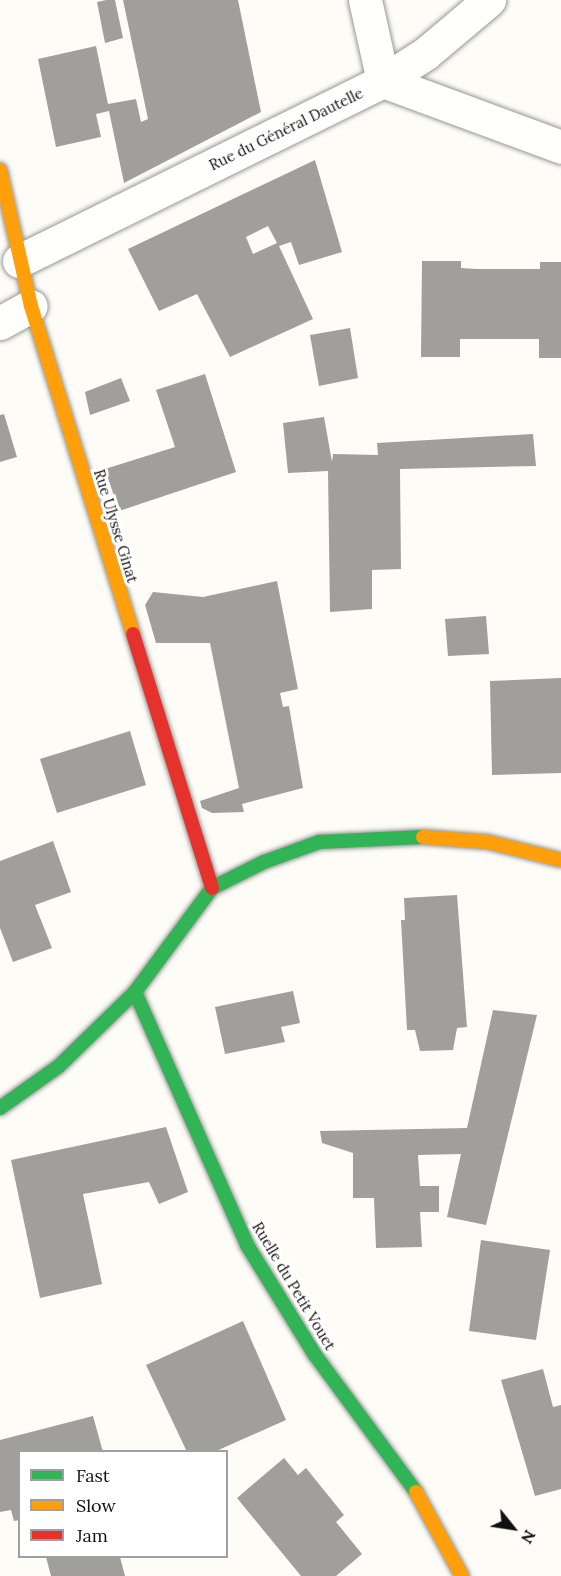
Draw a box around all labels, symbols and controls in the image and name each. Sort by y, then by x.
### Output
street label: Rue du Général Dautelle [206,84,366,174]
street label: Rue Ulysse Ginat [90,467,142,585]
street label: Ruelle du Petit Vouet [249,1219,339,1353]
legend [18,1450,228,1558]
text: Fast [76,1464,110,1487]
text: Slow [76,1494,116,1517]
north arrow [483,1498,543,1558]
text: Jam [76,1524,108,1547]
text: N [517,1527,540,1547]

